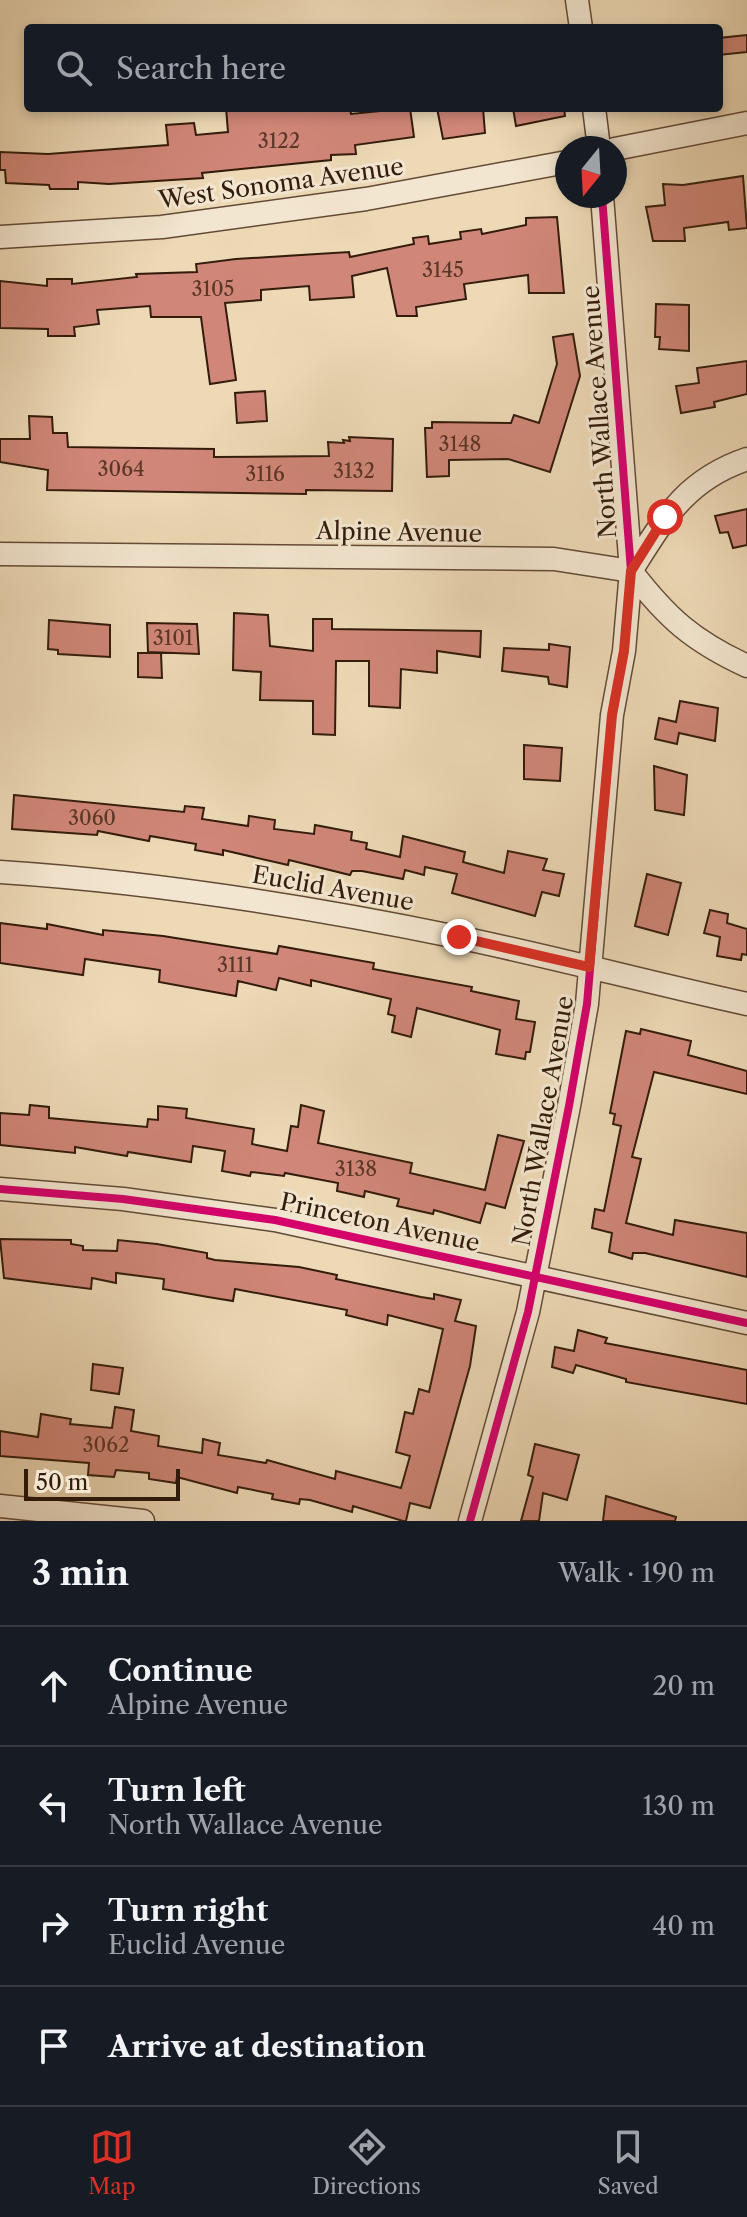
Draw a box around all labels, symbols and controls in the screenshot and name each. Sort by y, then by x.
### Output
search box [24,24,723,112]
icon: search [52,46,96,90]
text: Search here [116,50,286,87]
house number: 3122 [258,129,300,153]
north arrow [555,136,627,208]
street label: West Sonoma Avenue [156,151,405,215]
house number: 3145 [422,258,464,282]
house number: 3105 [192,277,234,301]
street label: North Wallace Avenue [576,285,622,539]
house number: 3148 [439,432,481,456]
house number: 3064 [98,457,144,481]
house number: 3132 [333,459,375,483]
house number: 3116 [245,462,285,486]
route start [647,499,683,535]
street label: Alpine Avenue [315,516,482,548]
house number: 3101 [153,626,194,650]
house number: 3060 [68,806,116,830]
street label: Euclid Avenue [250,860,416,916]
route end [441,919,477,955]
house number: 3111 [217,953,254,977]
street label: North Wallace Avenue [507,994,579,1248]
house number: 3138 [335,1157,377,1181]
street label: Princeton Avenue [278,1187,482,1257]
house number: 3062 [83,1433,129,1457]
scale bar [24,1465,180,1501]
text: 50 m [36,1469,88,1496]
text: 3 min [32,1552,129,1594]
text: Walk · 190 m [558,1557,715,1589]
text: Continue [108,1652,253,1689]
icon: ahead [32,1664,76,1708]
text: 20 m [652,1670,715,1702]
text: Alpine Avenue [108,1689,288,1721]
text: Turn left [108,1772,245,1809]
icon: left [32,1784,76,1828]
text: 130 m [642,1790,715,1822]
text: North Wallace Avenue [108,1809,383,1841]
text: Turn right [108,1892,268,1929]
icon: right [32,1904,76,1948]
text: 40 m [652,1910,715,1942]
text: Euclid Avenue [108,1929,285,1961]
icon: arrive [32,2024,76,2068]
text: Arrive at destination [108,2028,426,2065]
tab: Map [88,2125,136,2200]
tab: Directions [312,2125,421,2200]
tab: Saved [598,2125,659,2200]

